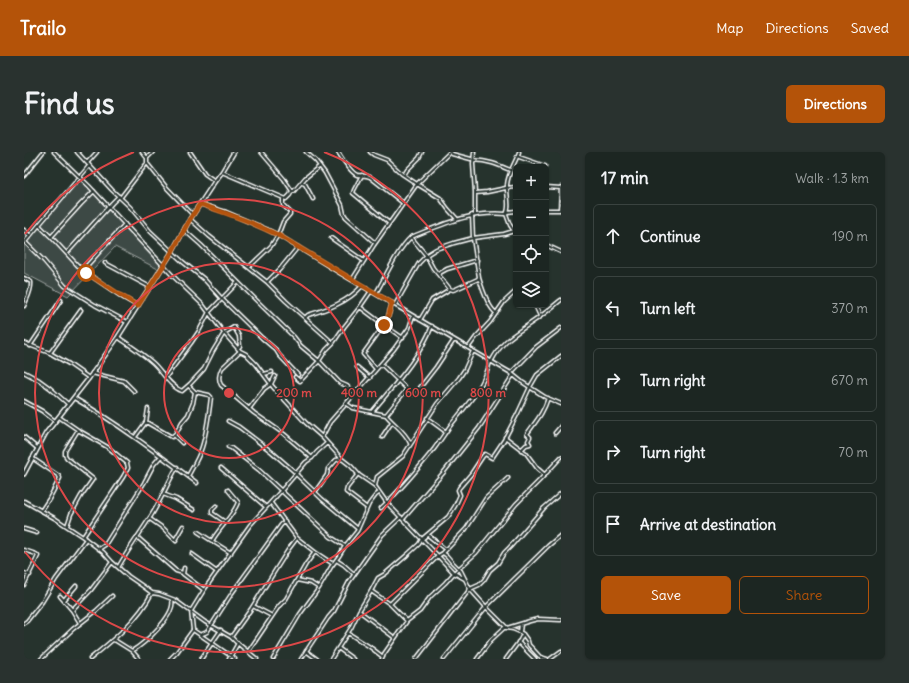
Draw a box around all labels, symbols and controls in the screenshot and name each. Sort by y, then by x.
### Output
text: Trailo [20,16,66,40]
text: Map [716,19,743,37]
text: Directions [765,19,829,37]
text: Saved [851,19,889,37]
button: Directions [786,85,885,123]
text: Find us [24,86,115,122]
map controls [513,164,549,308]
button: + [513,164,549,200]
text: 17 min [601,167,649,189]
text: Walk · 1.3 km [795,170,869,187]
button: − [513,200,549,236]
icon: ahead [602,225,624,247]
text: Continue [640,227,701,246]
text: 190 m [832,228,868,245]
button: locate [513,236,549,272]
route start [77,264,95,282]
button: layers [513,272,549,308]
icon: left [602,297,624,319]
text: Turn left [640,299,695,318]
text: 370 m [831,300,868,317]
route end [375,316,393,334]
icon: right [602,369,624,391]
text: Turn right [640,371,705,390]
text: 670 m [831,372,868,389]
text: 200 m [276,385,312,400]
text: 400 m [341,385,378,400]
text: 600 m [405,385,442,400]
text: 800 m [470,385,507,400]
centre of rings [222,386,236,400]
icon: right [602,441,624,463]
text: Turn right [640,443,705,462]
text: 70 m [839,444,868,461]
icon: arrive [602,513,624,535]
text: Arrive at destination [640,515,776,534]
button: Save [601,576,731,614]
button: Share [739,576,869,614]

